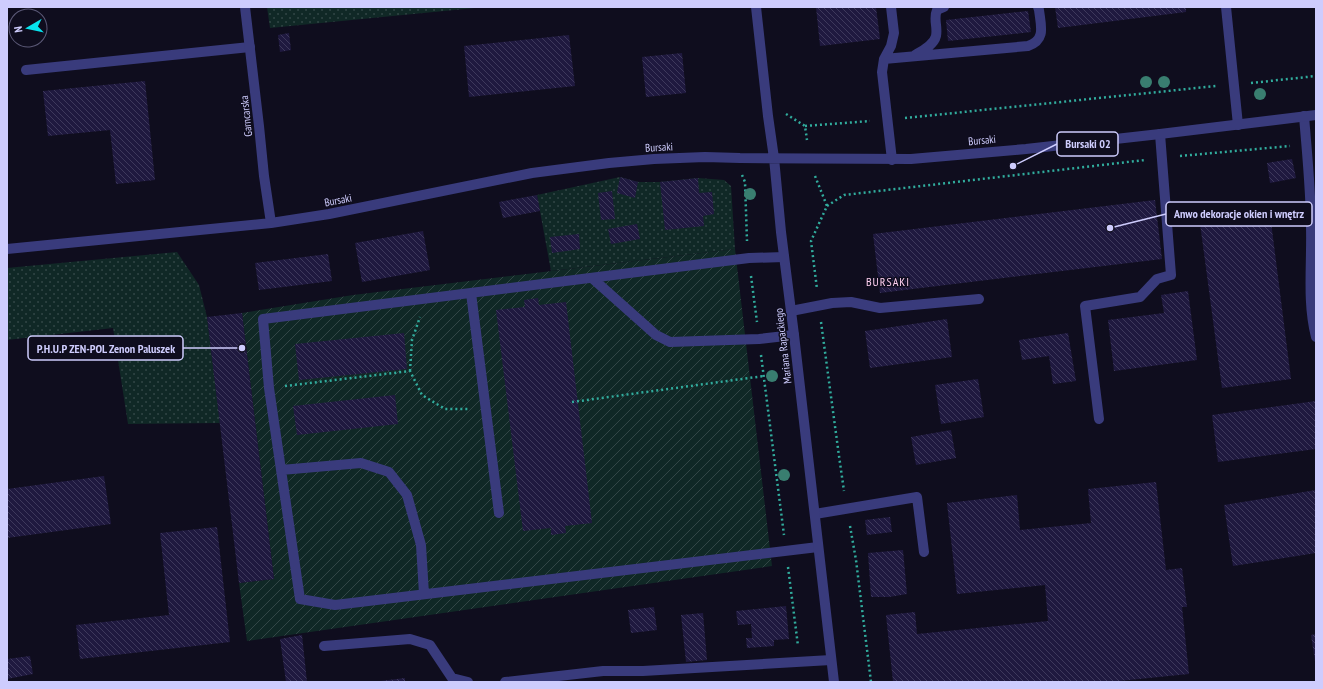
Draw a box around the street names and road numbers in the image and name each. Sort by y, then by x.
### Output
street label: Garncarska [237,95,255,137]
street label: Bursaki [968,132,996,148]
street label: Bursaki [645,139,673,155]
street label: Bursaki [323,190,353,210]
street label: Mariana Rapackiego [771,307,795,385]

